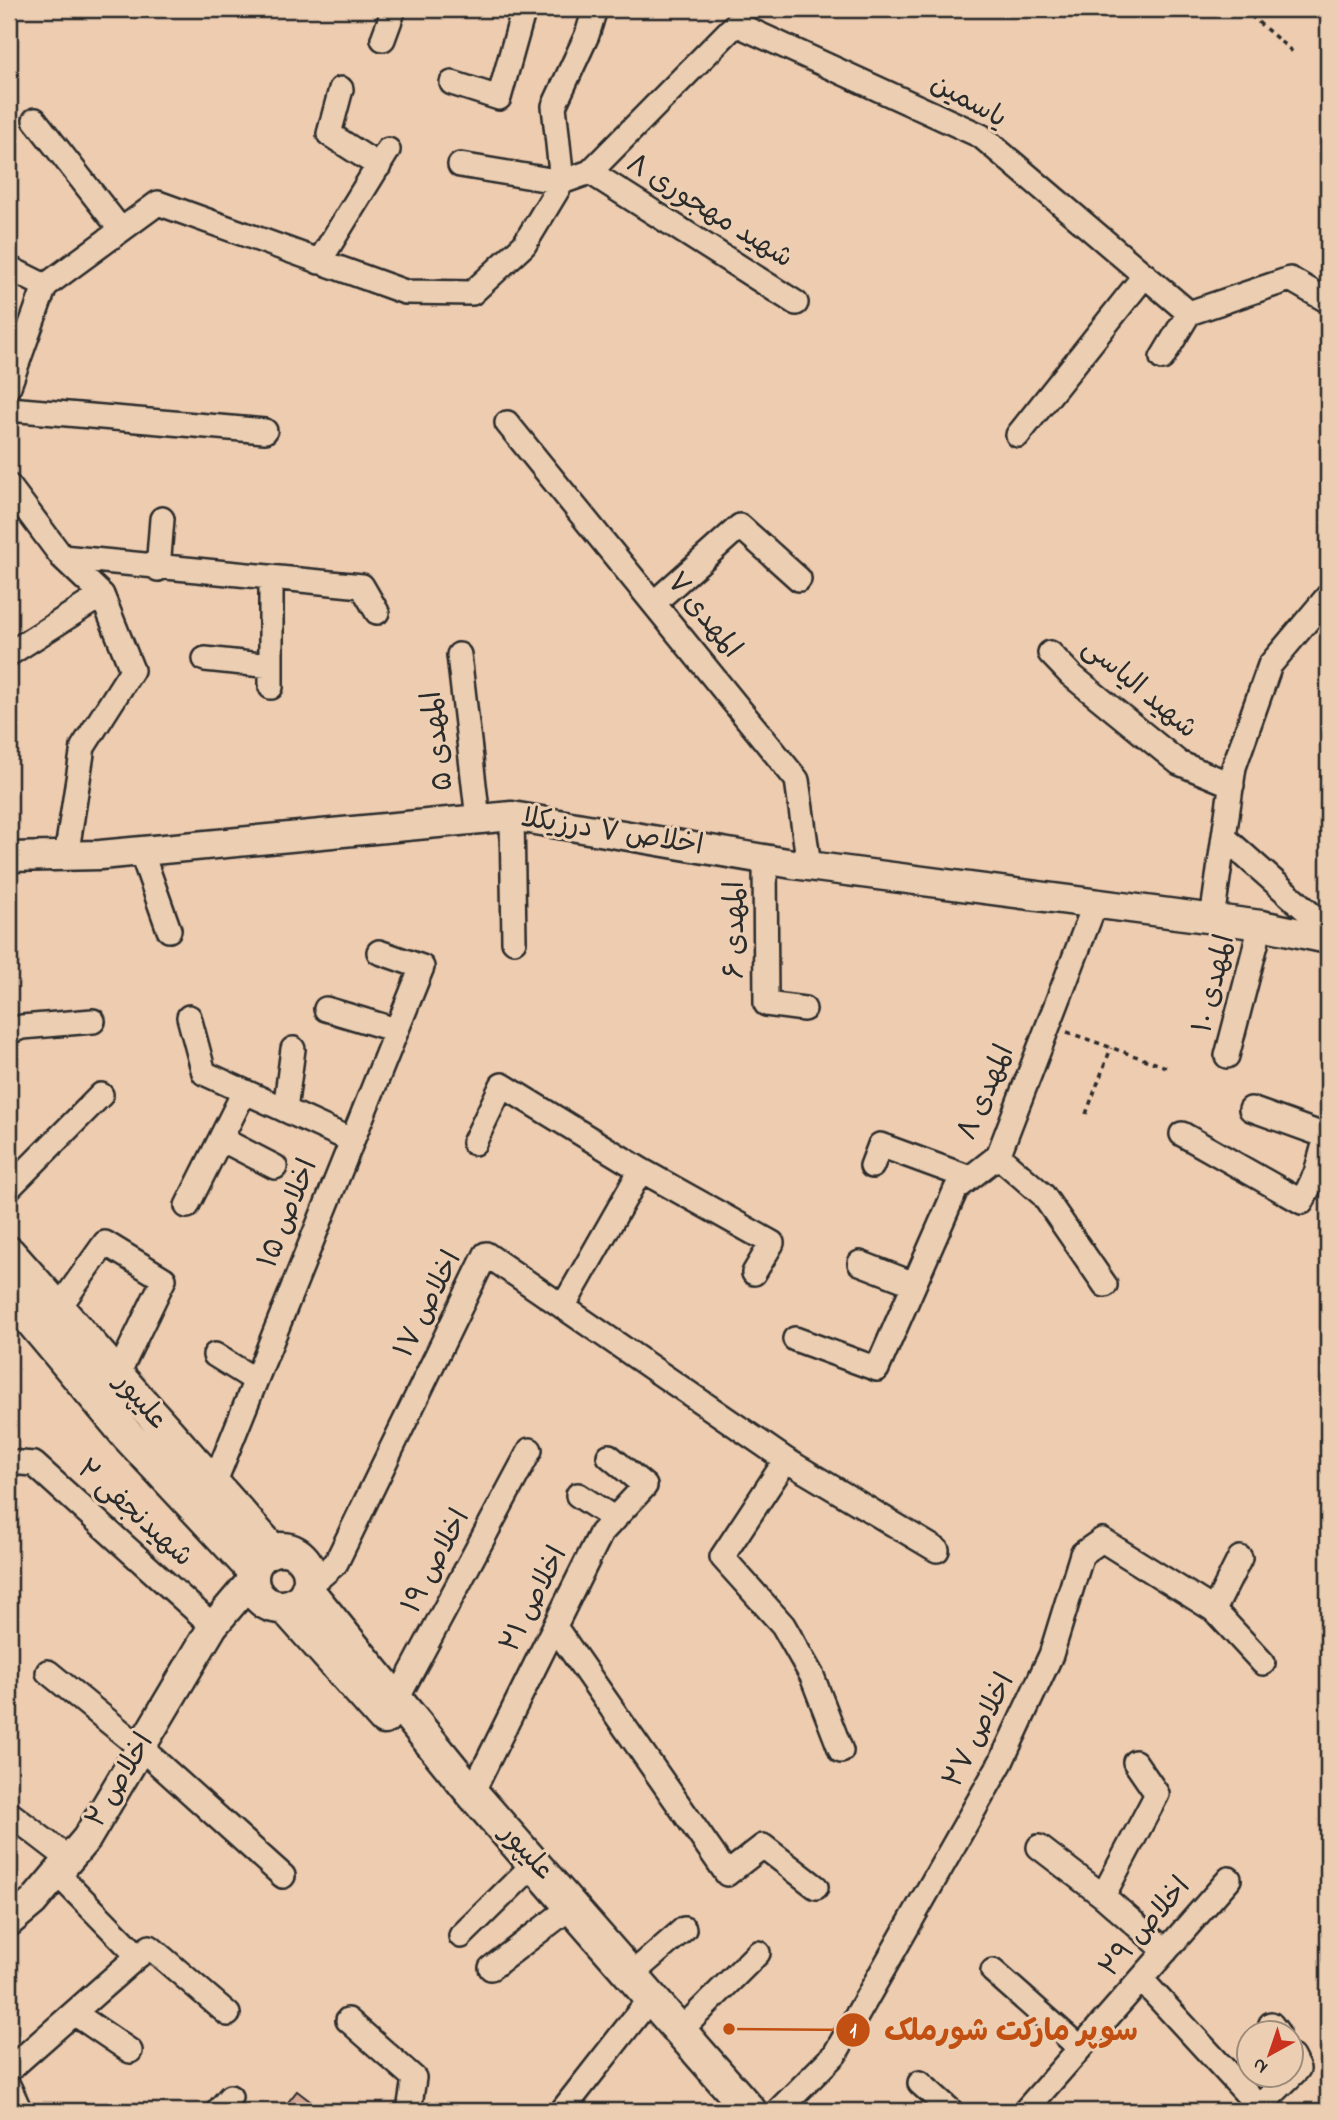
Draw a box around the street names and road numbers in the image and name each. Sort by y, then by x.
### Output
street label: یاسمین [922,64,1014,140]
street label: شهید مهجوری ۸ [618,144,800,280]
street label: المهدی ۷ [655,564,751,668]
street label: شهید الیاسی [1072,628,1206,750]
street label: المهدی ۵ [413,689,465,793]
street label: اخلاص ۷ درزیکلا [518,798,706,868]
street label: المهدی ۶ [716,881,757,979]
street label: المهدی ۱۰ [1183,930,1247,1038]
street label: المهدی ۸ [948,1039,1026,1147]
street label: اخلاص ۱۵ [249,1153,329,1275]
street label: اخلاص ۱۷ [385,1244,473,1366]
street label: علیپور [102,1363,177,1440]
street label: شهیدنجفی ۲ [67,1450,201,1578]
street label: اخلاص ۱۹ [392,1503,482,1621]
street label: اخلاص ۲۱ [491,1540,579,1660]
street label: اخلاص ۲۷ [934,1667,1026,1795]
street label: اخلاص ۲ [77,1726,165,1836]
street label: علیپور [488,1814,563,1891]
street label: اخلاص ۲۹ [1091,1869,1201,1987]

